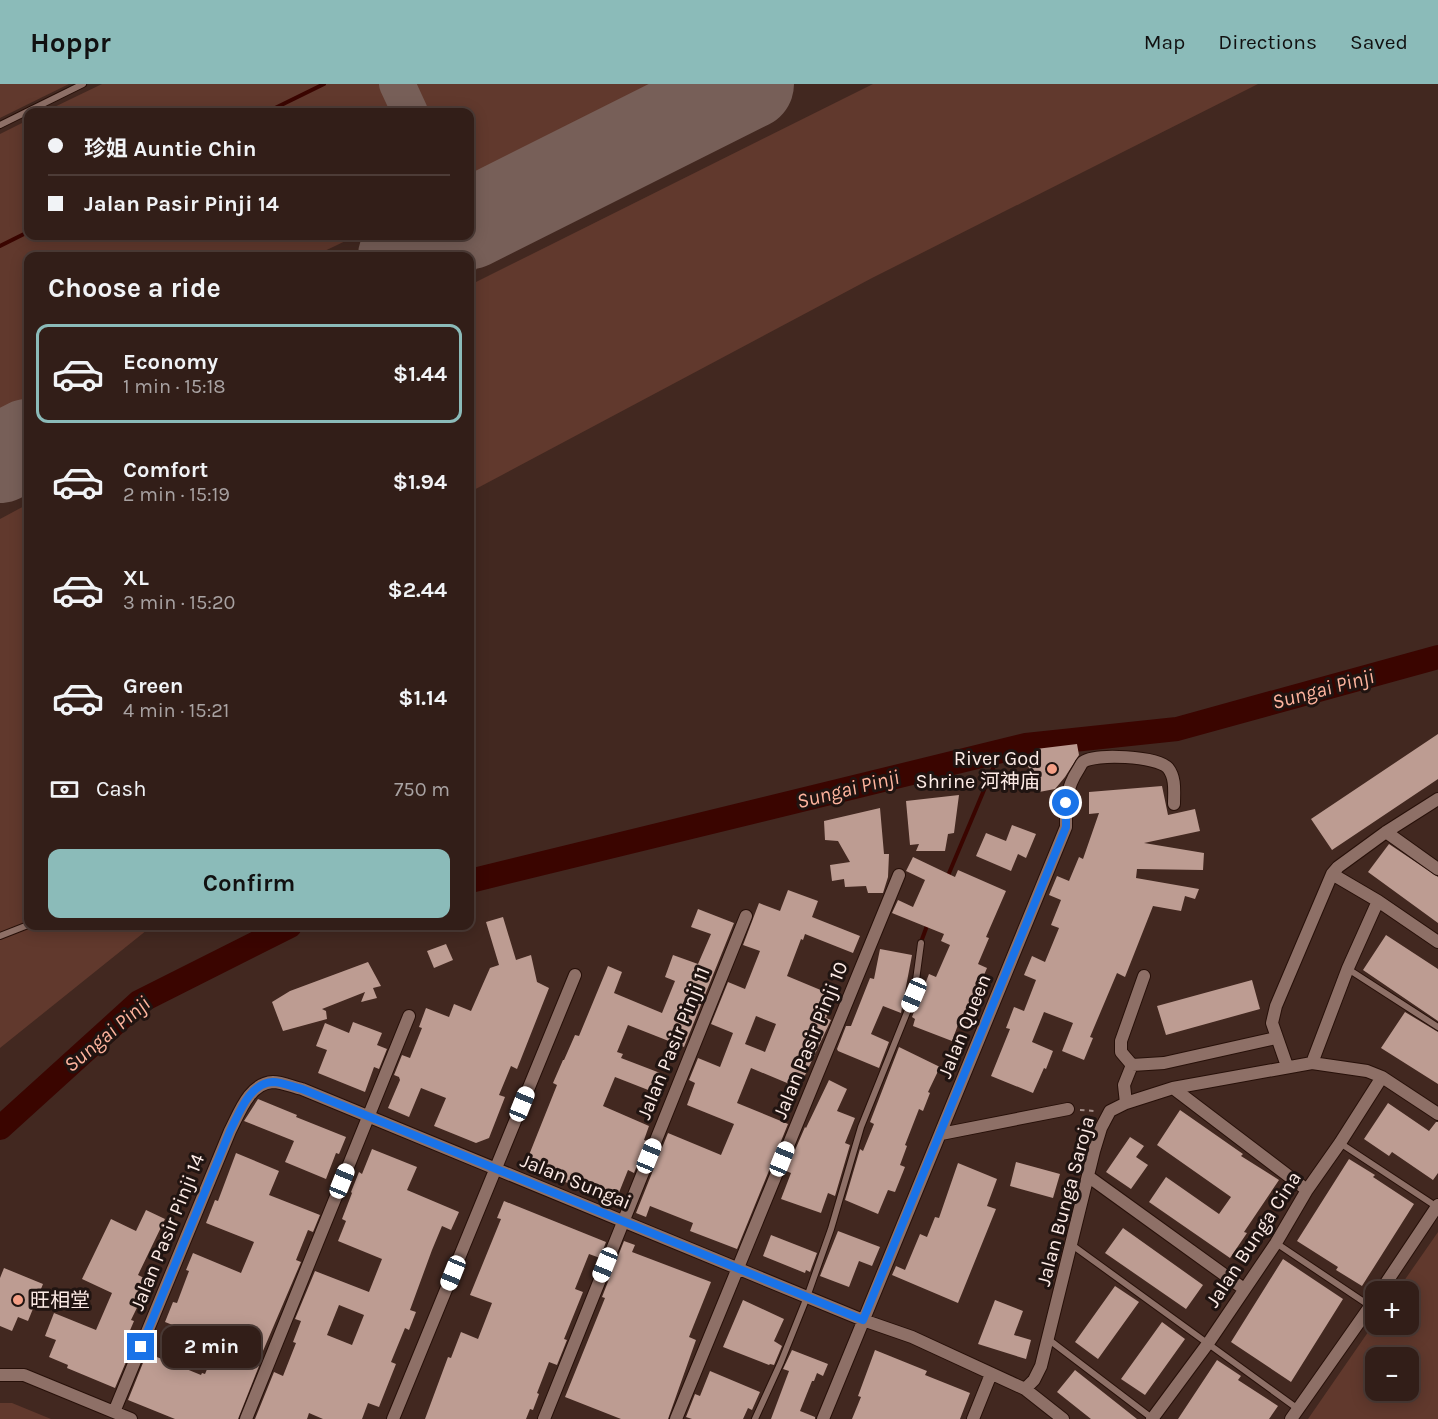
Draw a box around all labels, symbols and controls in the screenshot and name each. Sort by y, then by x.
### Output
text: Hoppr [30,26,111,59]
text: Map [1144,30,1185,54]
text: Directions [1218,30,1317,54]
text: Saved [1350,30,1408,54]
text: 珍姐 Auntie Chin [84,136,257,162]
text: Jalan Pasir Pinji 14 [84,191,279,217]
text: Choose a ride [48,272,221,304]
icon: car [51,347,105,401]
text: Economy [123,349,218,375]
text: $1.44 [393,361,447,387]
text: 1 min · 15:18 [123,375,226,398]
icon: car [51,455,105,509]
text: Comfort [123,457,208,483]
text: $1.94 [393,469,447,495]
text: 2 min · 15:19 [123,483,230,506]
icon: car [51,563,105,617]
text: XL [123,565,149,591]
text: $2.44 [388,577,447,603]
text: 3 min · 15:20 [123,591,235,614]
water label: Sungai Pinji [1269,664,1377,714]
icon: car [51,671,105,725]
text: Green [123,673,184,699]
text: $1.14 [398,685,447,711]
text: 4 min · 15:21 [123,699,229,722]
place label: River God Shrine 河神庙 [916,747,1040,793]
marker: River God Shrine 河神庙 [1045,762,1059,776]
water label: Sungai Pinji [794,765,902,813]
icon: cash [48,773,81,806]
text: Cash [96,776,146,802]
text: 750 m [394,778,450,801]
route start [1052,789,1079,816]
button: Confirm [48,849,450,918]
street label: Jalan Pasir Pinji 10 [768,958,853,1122]
street label: Jalan Pasir Pinji 11 [632,964,715,1123]
street label: Jalan Queen [933,971,996,1082]
car [899,975,929,1015]
water label: Sungai Pinji [59,991,155,1077]
car [507,1084,537,1124]
street label: Jalan Bunga Saroja [1032,1114,1099,1288]
car [634,1136,664,1176]
car [767,1139,797,1179]
street label: Jalan Sungai [517,1149,634,1214]
street label: Jalan Pasir Pinji 14 [126,1151,209,1314]
car [327,1161,357,1201]
street label: Jalan Bunga Cina [1201,1167,1306,1312]
car [590,1245,620,1285]
car [438,1253,468,1293]
map controls [1365,1281,1419,1401]
button: + [1365,1281,1419,1335]
place label: 旺相堂 [30,1289,90,1312]
marker: 旺相堂 [11,1293,25,1307]
callout: 2 min [162,1326,261,1368]
route end [127,1333,154,1360]
text: 2 min [184,1335,239,1358]
button: − [1365,1347,1419,1401]

